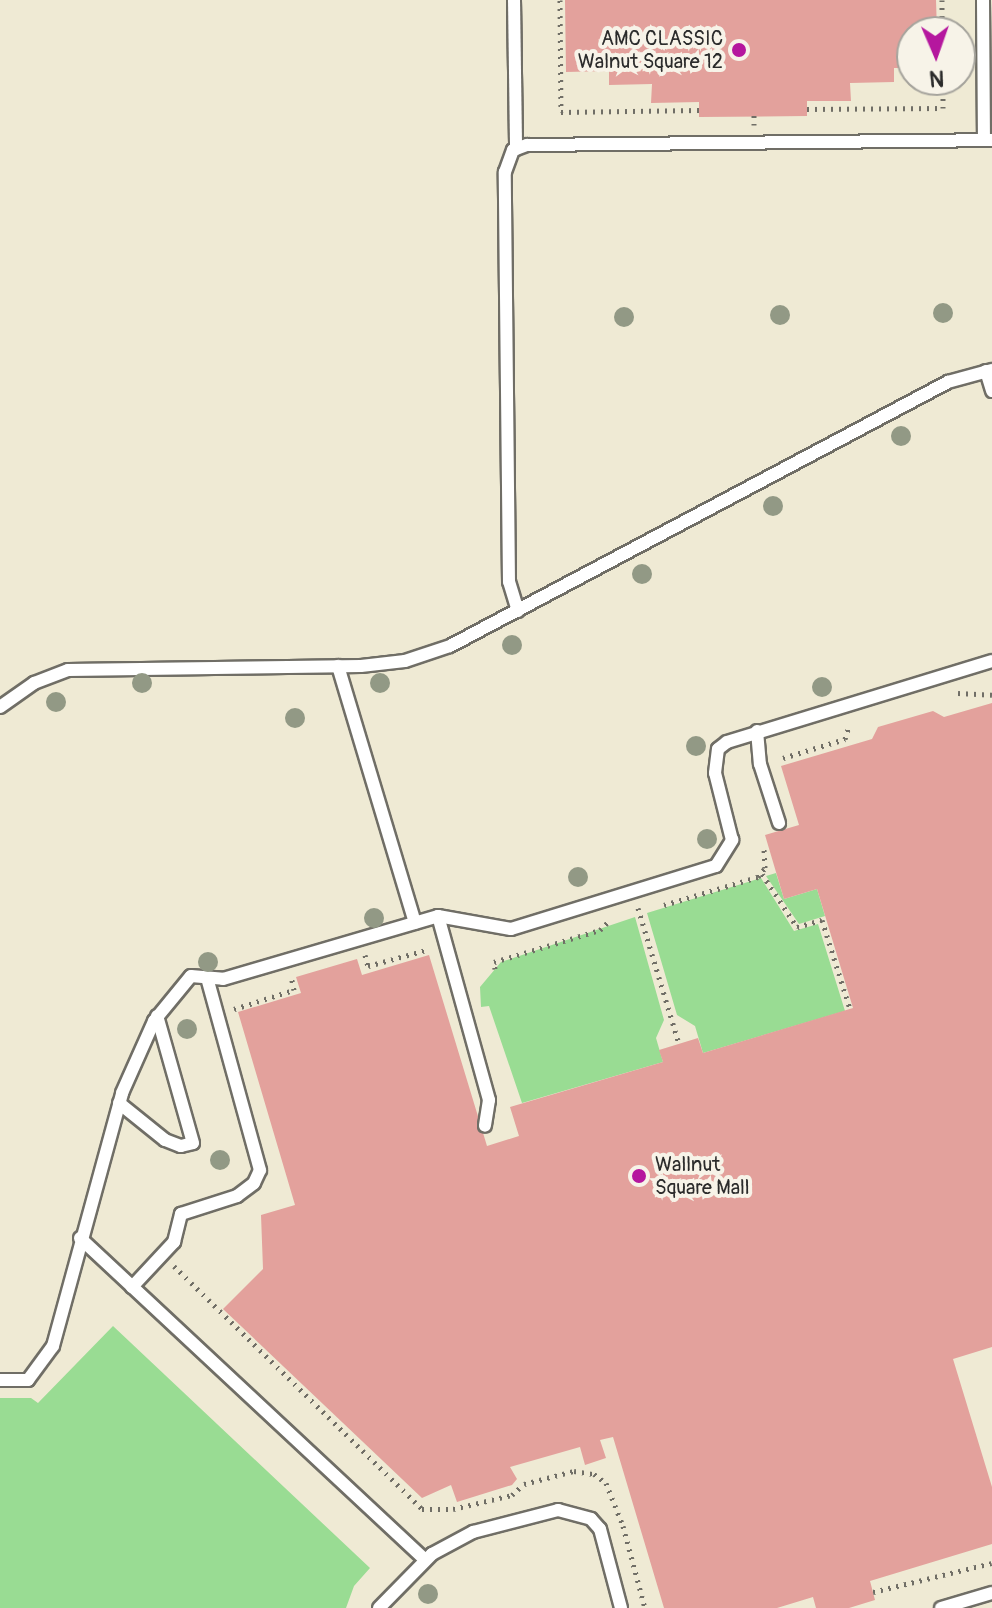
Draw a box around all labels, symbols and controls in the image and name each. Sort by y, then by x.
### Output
north arrow [896,16,976,96]
place label: AMC CLASSIC Walnut Square 12 [578,26,723,73]
marker: AMC CLASSIC Walnut Square 12 [730,41,748,59]
text: N [929,64,945,92]
place label: Wallnut Square Mall [655,1152,750,1199]
marker: Wallnut Square Mall [630,1167,648,1185]

